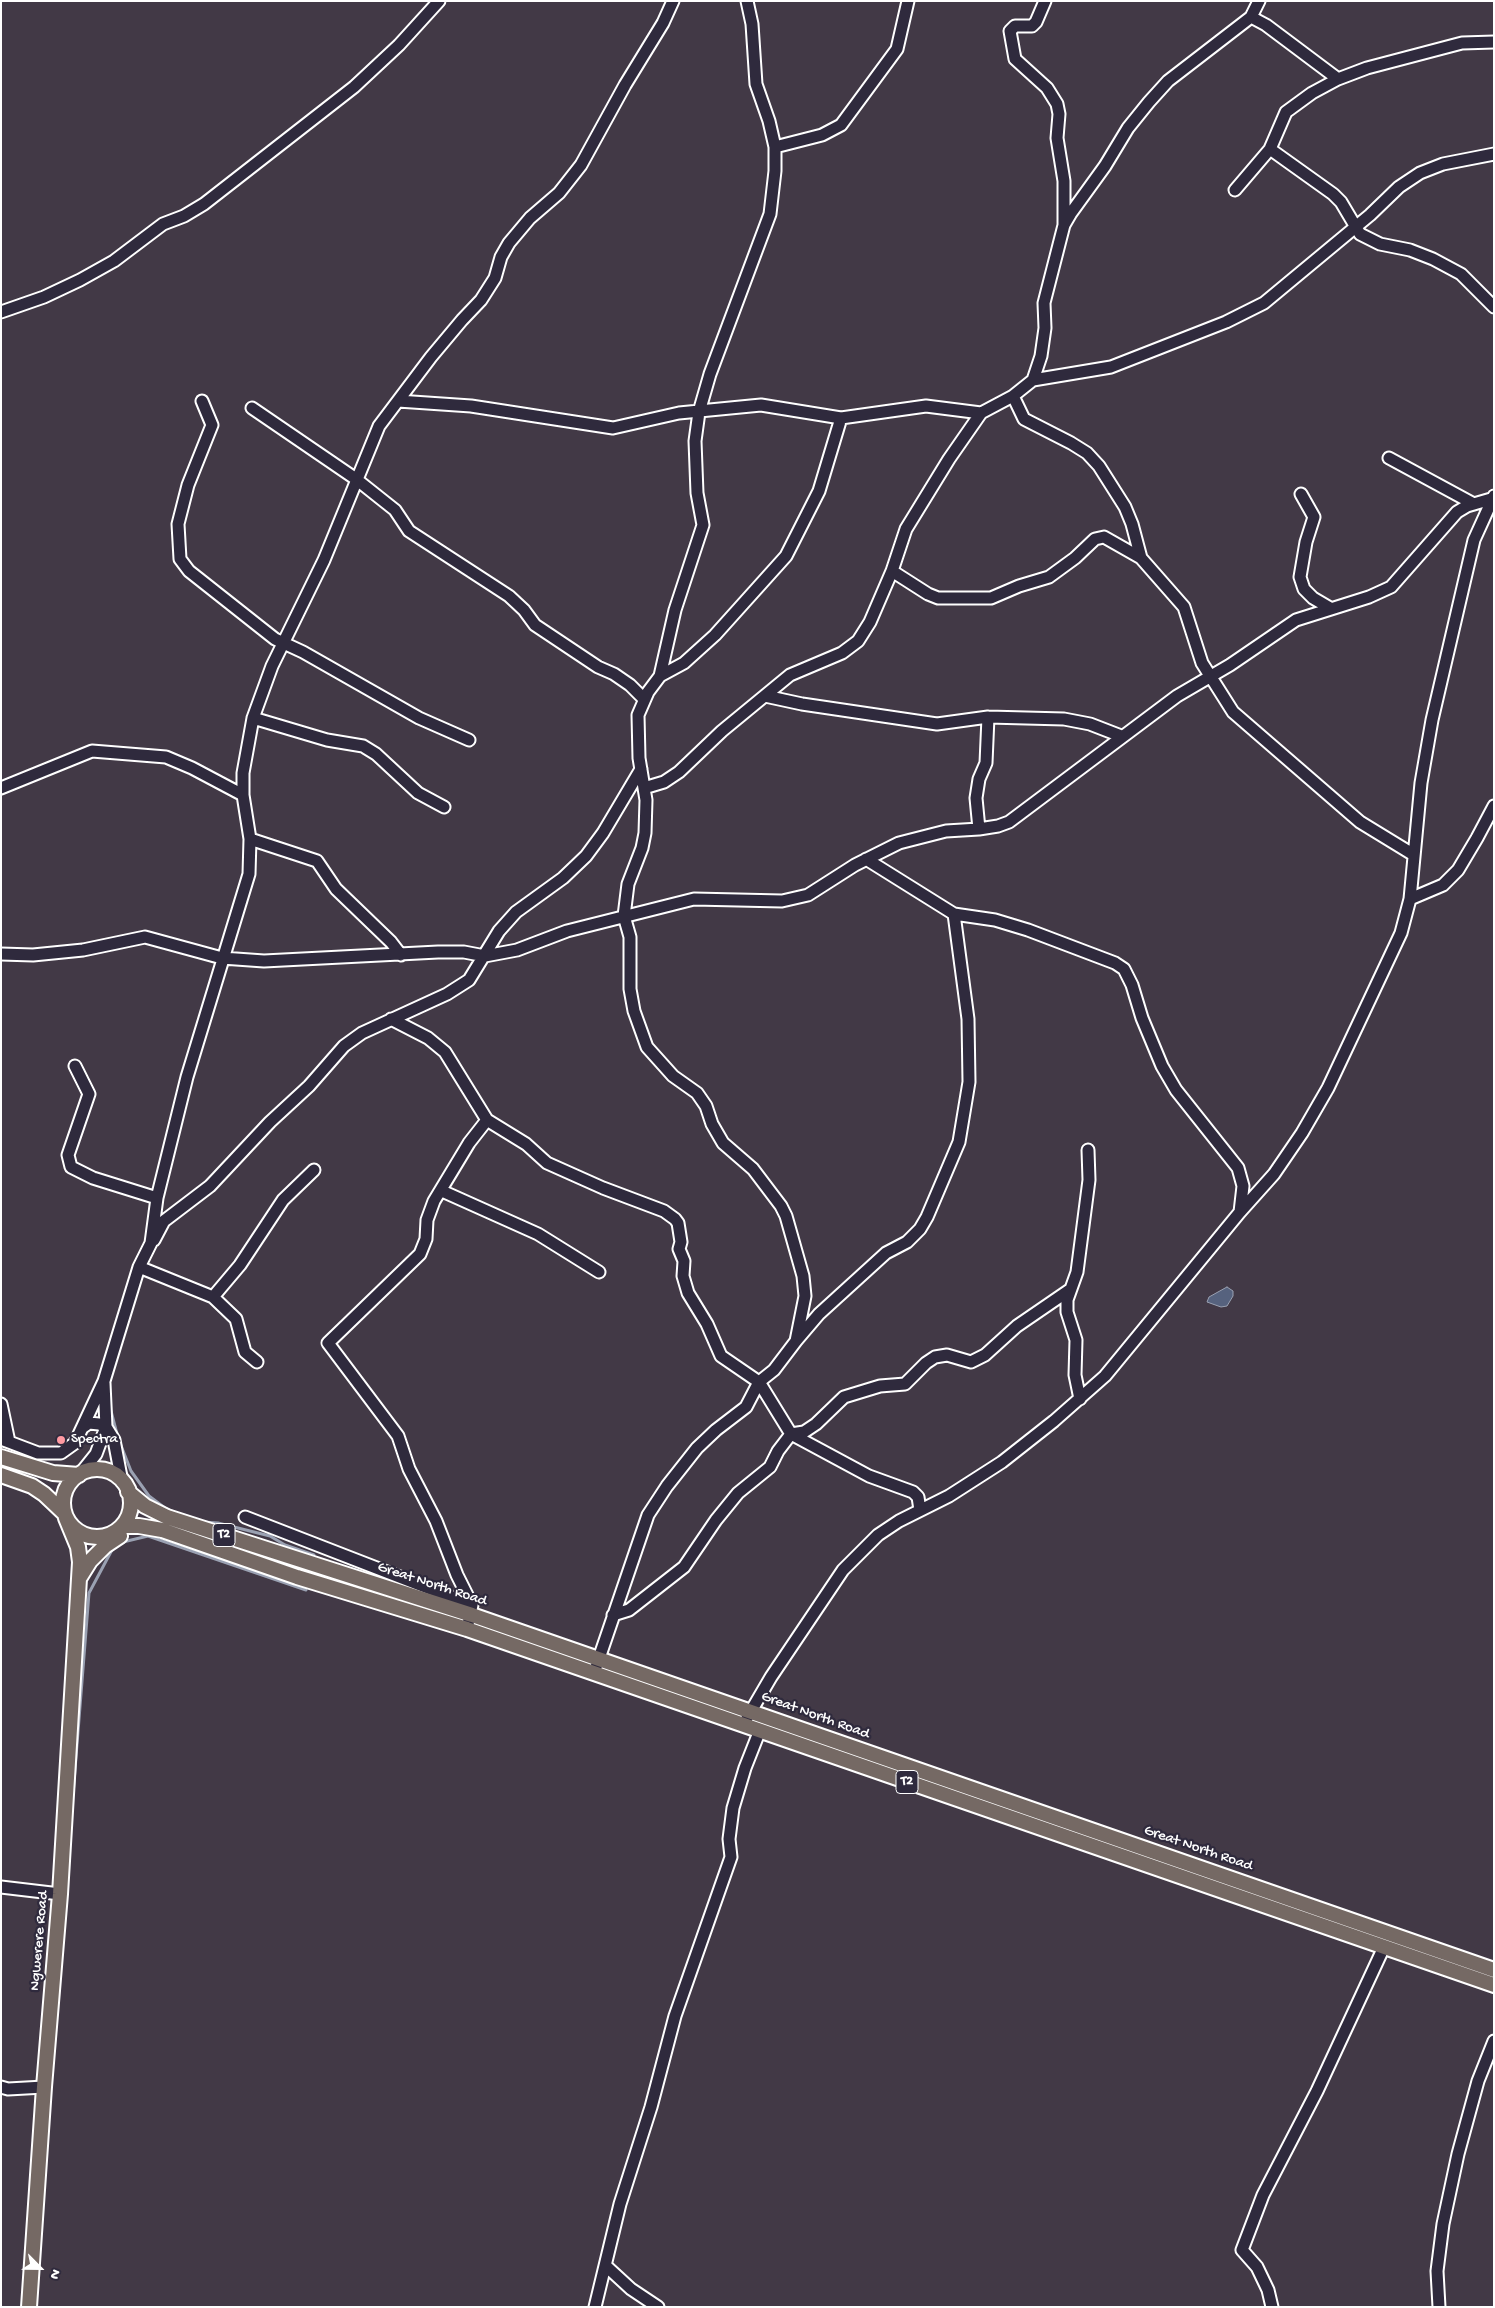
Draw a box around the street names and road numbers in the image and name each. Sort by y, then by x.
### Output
road number: T2 [213,1524,235,1546]
street label: Great North Road [375,1559,489,1611]
street label: Great North Road [758,1688,872,1744]
road number: T2 [896,1770,918,1794]
street label: Great North Road [1141,1822,1255,1876]
street label: Ngwerere Road [27,1890,53,1992]

